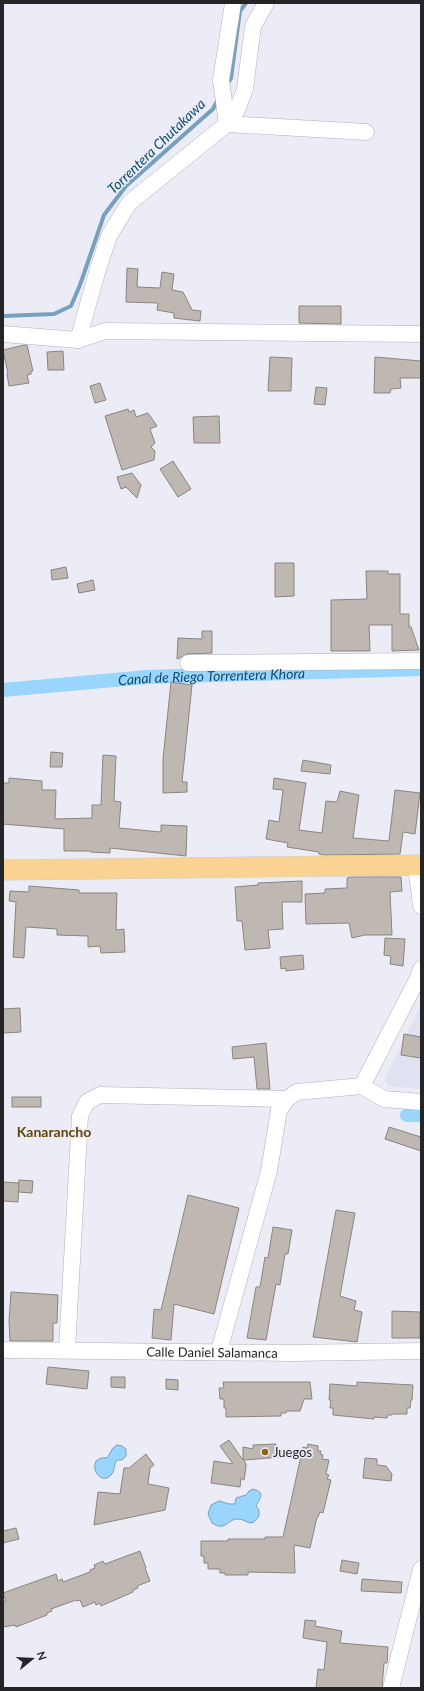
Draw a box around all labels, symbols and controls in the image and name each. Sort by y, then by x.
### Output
water label: Torrentera Chutakawa [104,95,208,197]
water label: Canal de Riego Torrentera Khora [117,664,305,688]
district label: Kanarancho [17,1123,91,1140]
street label: Calle Daniel Salamanca [146,1343,278,1361]
place label: Juegos [273,1444,312,1460]
marker: Juegos [260,1447,270,1457]
north arrow [12,1639,52,1679]
text: N [34,1650,49,1662]

